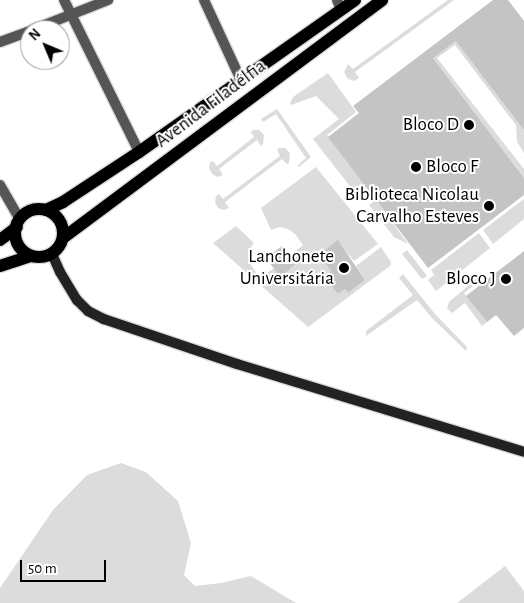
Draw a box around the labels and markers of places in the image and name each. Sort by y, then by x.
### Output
place label: Bloco D [403,114,459,136]
marker: Bloco D [463,119,475,131]
place label: Bloco F [426,156,478,178]
marker: Bloco F [410,161,422,173]
place label: Biblioteca Nicolau Carvalho Esteves [345,184,479,228]
marker: Biblioteca Nicolau Carvalho Esteves [483,200,495,212]
place label: Lanchonete Universitária [240,246,334,290]
marker: Lanchonete Universitária [338,262,350,274]
place label: Bloco J [446,268,496,290]
marker: Bloco J [500,273,512,285]

